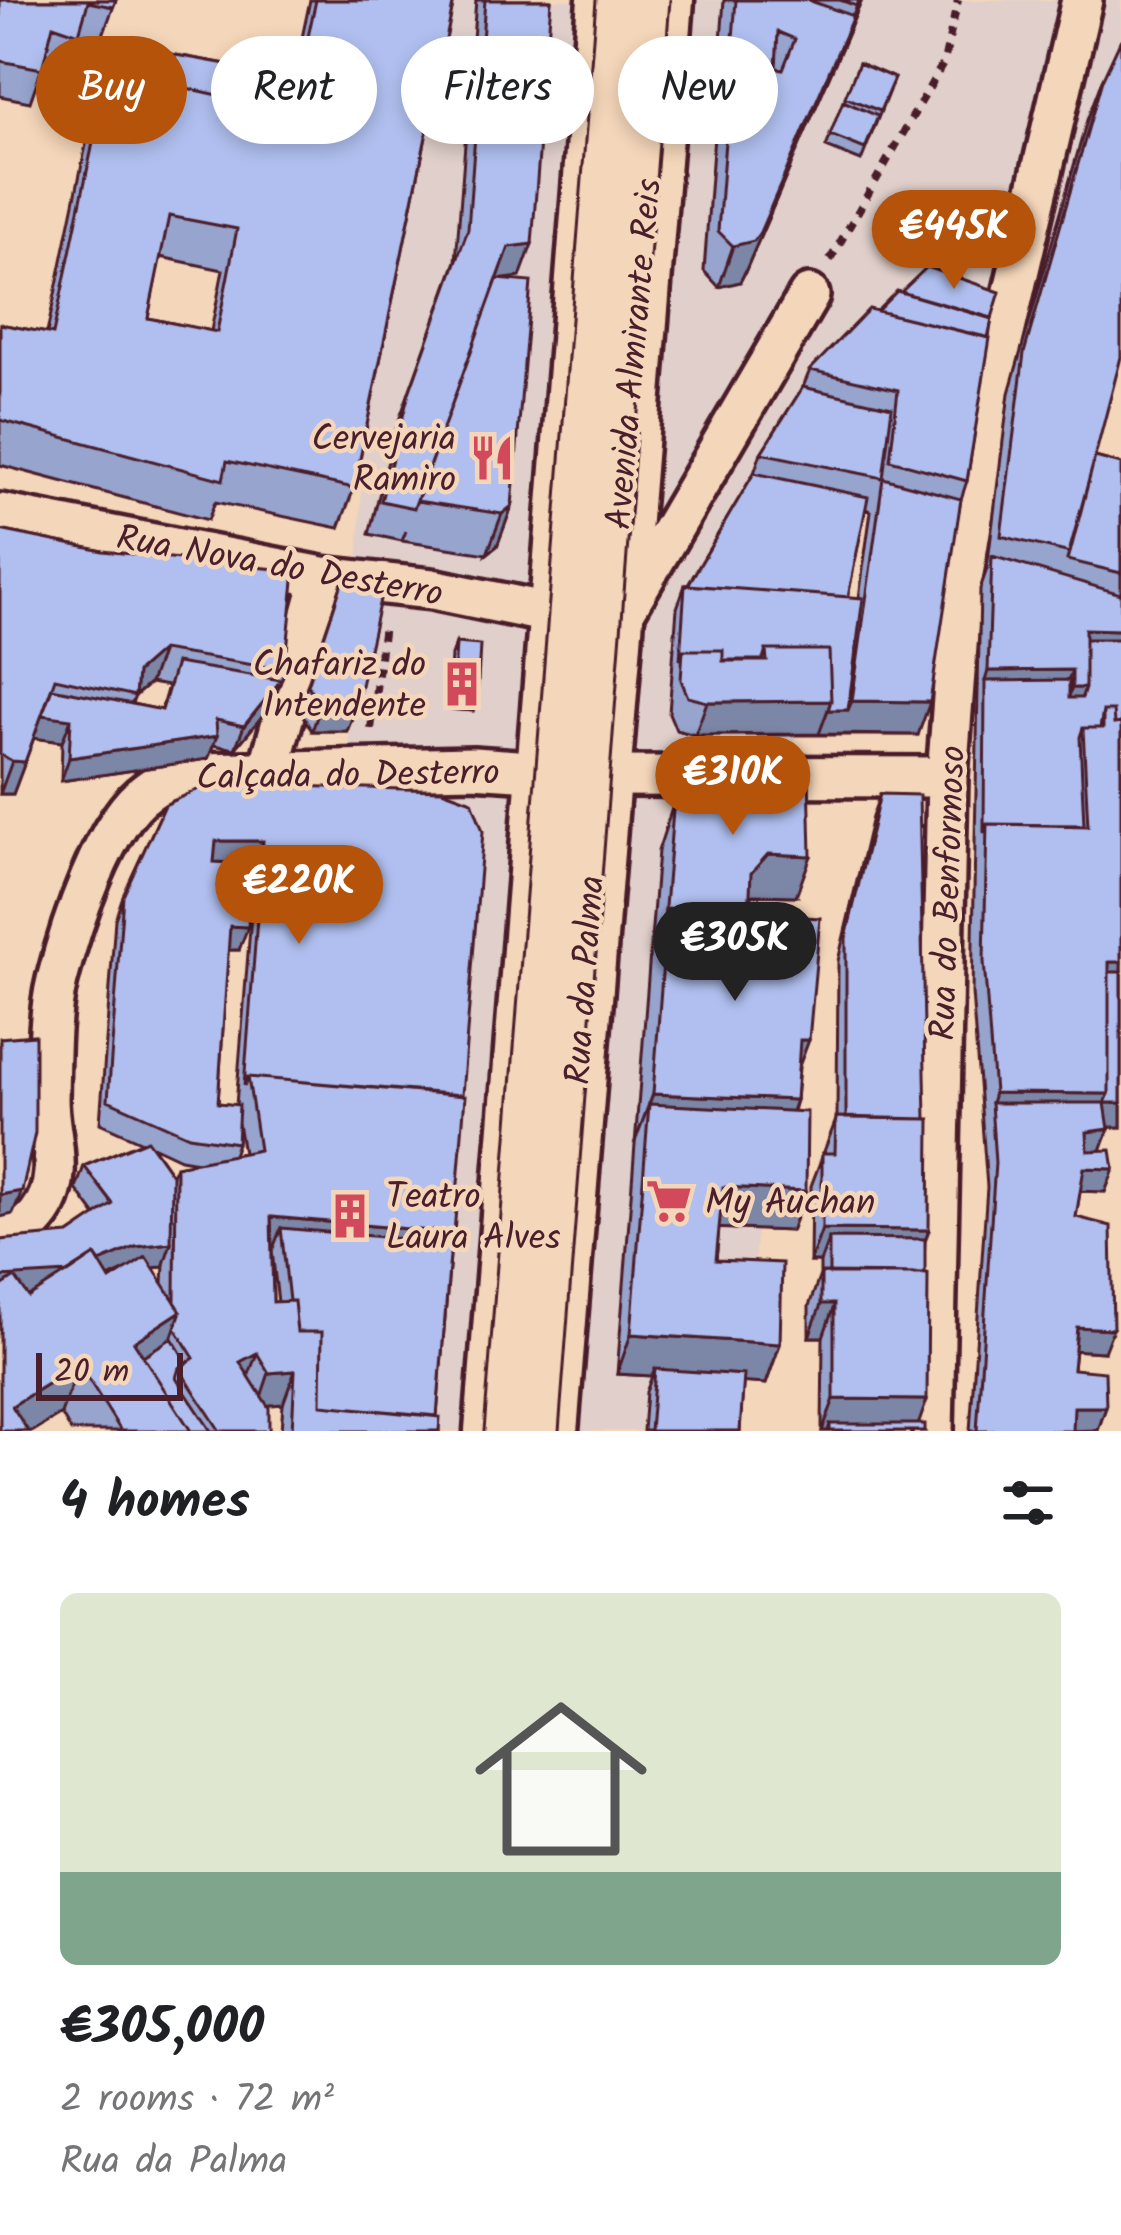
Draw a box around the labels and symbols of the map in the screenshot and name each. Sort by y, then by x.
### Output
street label: Avenida Almirante Reis [592,177,679,532]
pin: €445K [870,190,1038,292]
place label: Cervejaria Ramiro [312,412,456,510]
restaurant icon: Cervejaria Ramiro [467,433,517,483]
street label: Rua Nova do Desterro [112,511,447,624]
place label: Chafariz do Intendente [253,638,426,736]
building icon: Chafariz do Intendente [437,659,487,709]
pin: €310K [649,736,817,838]
street label: Calçada do Desterro [196,745,500,808]
street label: Rua do Benformoso [916,745,983,1042]
pin: €220K [215,845,383,947]
street label: Rua da Palma [551,874,622,1087]
pin: €305K [651,902,819,1004]
place label: Teatro Laura Alves [386,1170,561,1268]
supermarket icon: My Auchan [644,1176,694,1226]
place label: My Auchan [705,1176,875,1233]
building icon: Teatro Laura Alves [325,1191,375,1241]
scale bar [36,1347,183,1400]

